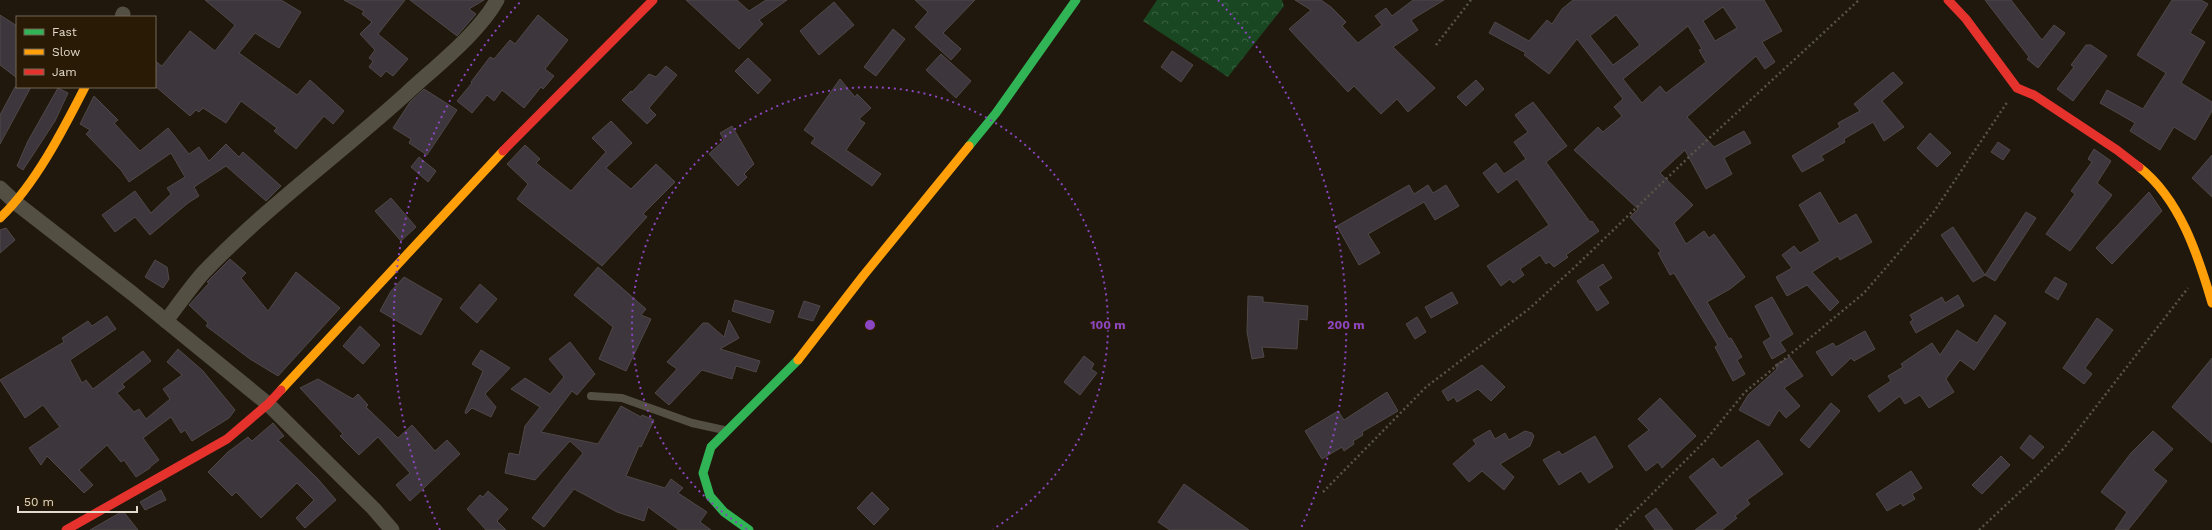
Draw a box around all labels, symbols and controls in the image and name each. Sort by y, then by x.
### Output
legend [16,16,156,88]
text: Fast [52,25,77,39]
text: Slow [52,45,80,59]
text: Jam [52,65,77,79]
centre of rings [863,318,877,332]
text: 100 m [1090,318,1126,332]
text: 200 m [1327,318,1365,332]
scale bar [18,488,137,514]
text: 50 m [24,495,54,509]

